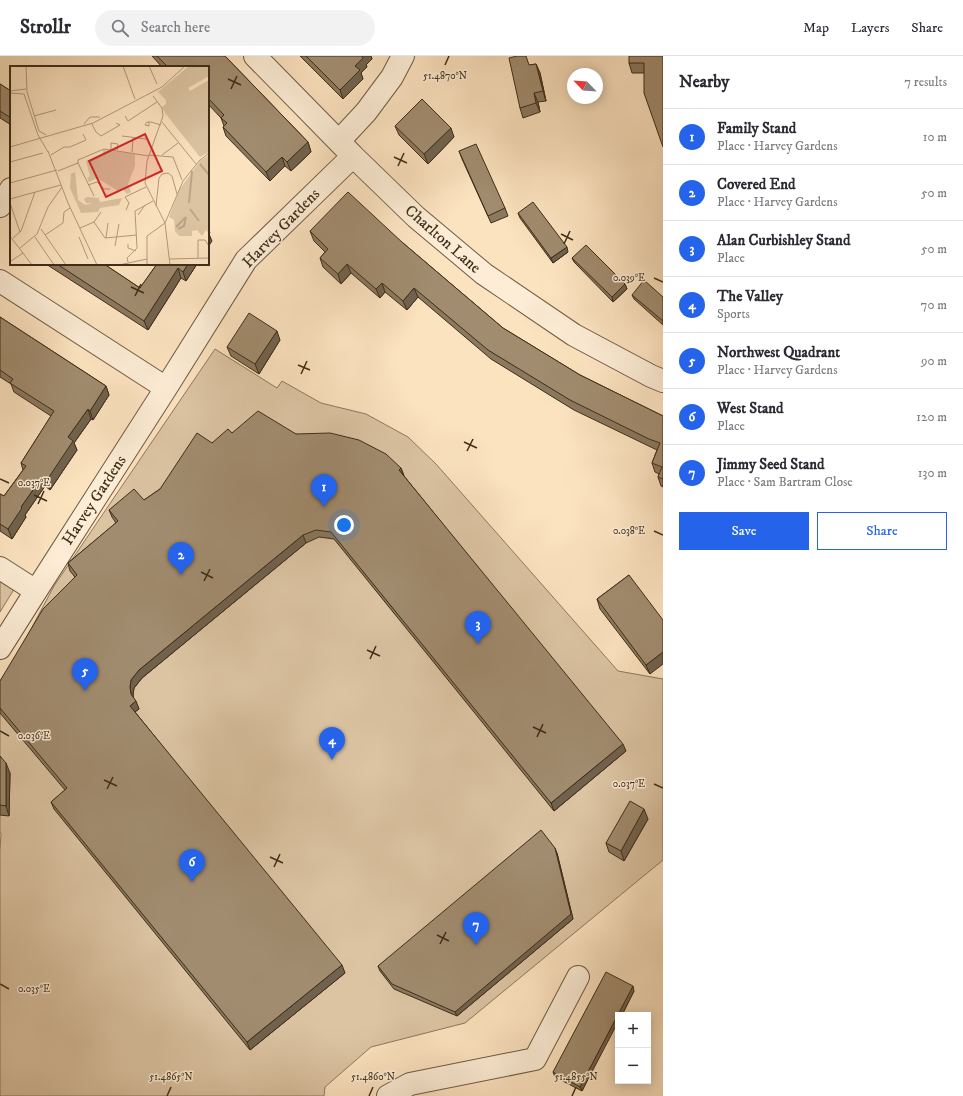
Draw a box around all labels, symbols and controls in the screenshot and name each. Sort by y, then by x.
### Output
search box [95,10,375,46]
text: Strollr [20,16,71,39]
icon: search [109,17,131,39]
text: Search here [141,18,210,37]
text: Map [803,19,829,37]
text: Layers [851,19,889,37]
text: Share [911,19,943,37]
inset map [10,66,209,265]
north arrow [567,68,603,104]
text: 51.4870°N [423,70,467,82]
text: Nearby [679,71,729,93]
text: 7 results [904,74,947,90]
text: Family Stand [717,119,796,138]
text: 1 [690,129,694,145]
text: 10 m [923,129,947,145]
text: Place · Harvey Gardens [717,138,838,154]
text: Covered End [717,175,795,194]
street label: Harvey Gardens [238,184,324,272]
text: 2 [689,185,695,201]
text: 50 m [921,185,947,201]
text: Place · Harvey Gardens [717,194,838,210]
street label: Charlton Lane [401,200,485,278]
text: Alan Curbishley Stand [717,231,850,250]
text: 3 [690,241,694,257]
text: 50 m [921,241,947,257]
text: Place [717,250,745,266]
text: 0.039°E [613,272,645,284]
text: The Valley [717,287,783,306]
text: 4 [688,297,696,313]
text: 70 m [921,297,947,313]
text: Sports [717,306,750,322]
text: Northwest Quadrant [717,343,840,362]
text: 5 [689,353,695,369]
text: 90 m [921,353,947,369]
text: Place · Harvey Gardens [717,362,838,378]
text: West Stand [717,399,784,418]
text: 6 [689,409,695,425]
text: 120 m [916,409,947,425]
text: Place [717,418,745,434]
street label: Harvey Gardens [57,451,131,549]
text: Jimmy Seed Stand [717,455,825,474]
text: 7 [689,465,695,481]
text: 130 m [918,465,947,481]
pin: 1 [311,474,337,507]
text: Place · Sam Bartram Close [717,474,853,490]
text: 0.037°E [18,477,50,489]
button: Save [679,512,809,550]
button: Share [817,512,947,550]
your location [334,515,354,535]
text: 0.038°E [613,525,645,537]
pin: 2 [168,542,194,575]
pin: 3 [465,611,491,644]
pin: 5 [72,658,98,691]
pin: 4 [319,727,345,760]
text: 0.036°E [18,730,50,742]
text: 0.037°E [613,778,645,790]
pin: 6 [179,849,205,882]
pin: 7 [463,912,489,945]
text: 0.035°E [18,983,50,995]
map controls [615,1012,651,1084]
button: + [615,1012,651,1048]
button: − [615,1048,651,1084]
text: 51.4865°N [149,1071,193,1083]
text: 51.4860°N [351,1071,395,1083]
text: 51.4855°N [554,1071,598,1083]

